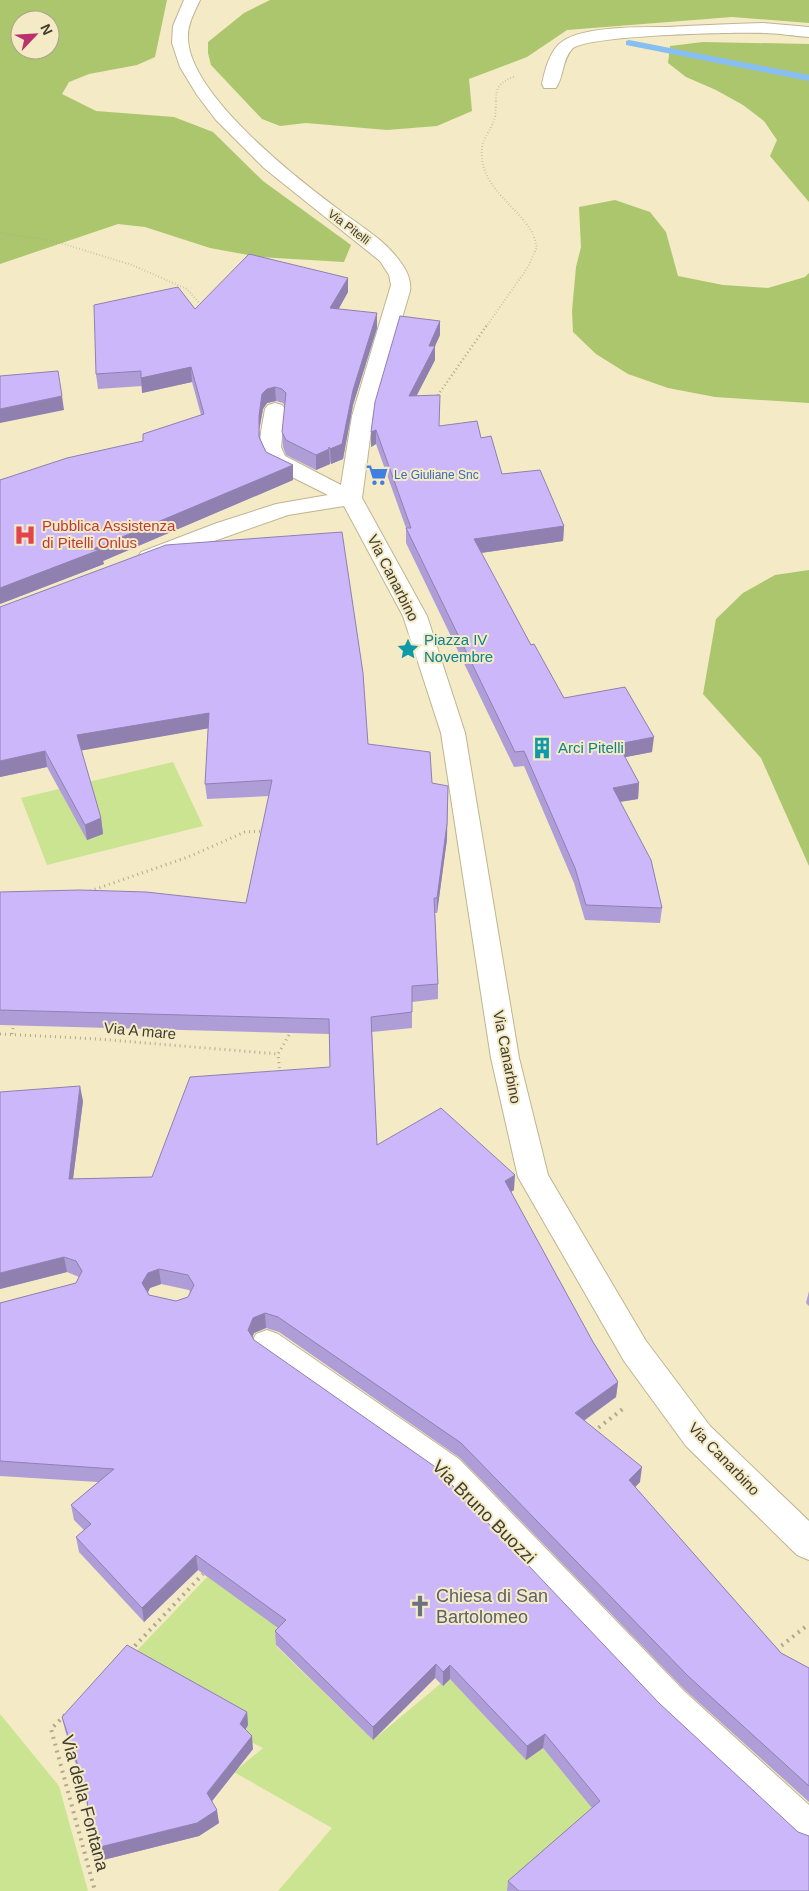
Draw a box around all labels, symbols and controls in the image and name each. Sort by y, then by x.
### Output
north arrow [10,10,60,60]
text: N [37,22,56,37]
street label: Via Pitelli [325,207,373,247]
supermarket icon: Le Giuliane Snc [364,462,390,488]
place label: Le Giuliane Snc [394,468,479,482]
place label: Pubblica Assistenza di Pitelli Onlus [42,517,176,551]
hospital icon: Pubblica Assistenza di Pitelli Onlus [12,522,38,548]
street label: Via Canarbino [364,532,423,624]
place label: Piazza IV Novembre [424,631,493,665]
place icon: Piazza IV Novembre [395,636,421,662]
building icon: Arci Pitelli [529,735,555,761]
place label: Arci Pitelli [558,739,624,756]
street label: Via Canarbino [490,1009,525,1105]
street label: Via A mare [103,1019,177,1042]
street label: Via Canarbino [685,1419,763,1499]
street label: Via Bruno Buozzi [428,1456,540,1568]
place label: Chiesa di San Bartolomeo [436,1586,548,1627]
church icon: Chiesa di San Bartolomeo [407,1593,433,1619]
street label: Via della Fontana [57,1733,113,1874]

